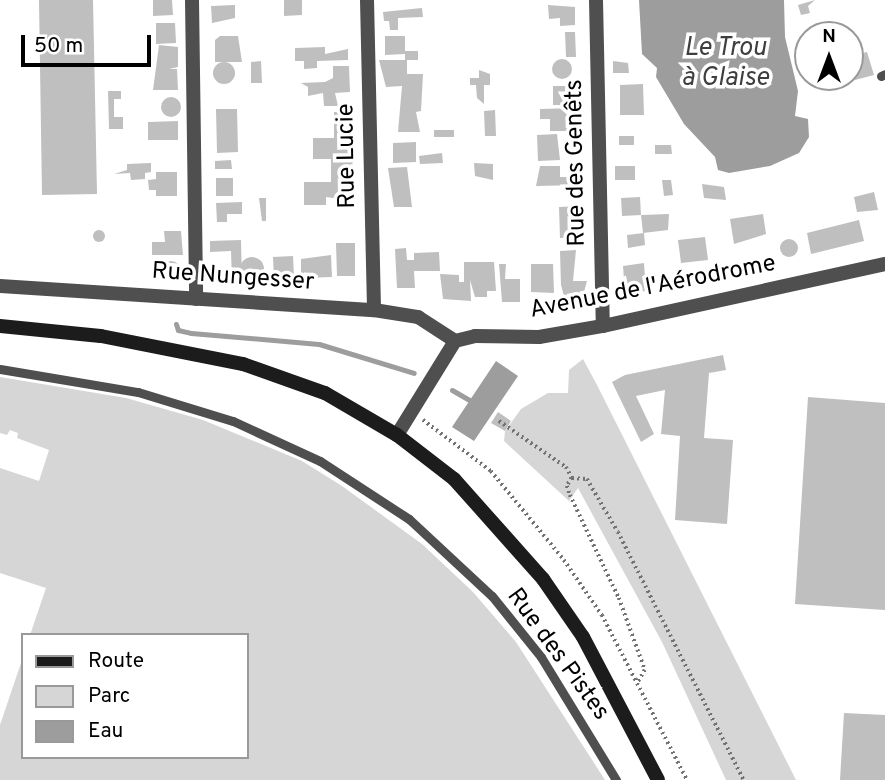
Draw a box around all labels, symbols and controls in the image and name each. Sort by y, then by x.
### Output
scale bar [24,21,154,65]
north arrow [794,21,864,91]
text: N [822,25,836,49]
text: 50 m [34,33,83,60]
water label: Le Trou à Glaise [681,33,769,94]
street label: Rue des Genêts [561,79,593,247]
street label: Rue Lucie [333,103,363,209]
street label: Avenue de l'Aérodrome [528,250,778,326]
street label: Rue Nungesser [151,258,315,298]
street label: Rue des Pistes [500,584,614,726]
legend [21,633,248,759]
text: Route [88,648,144,675]
text: Parc [88,683,130,710]
text: Eau [88,718,123,745]

